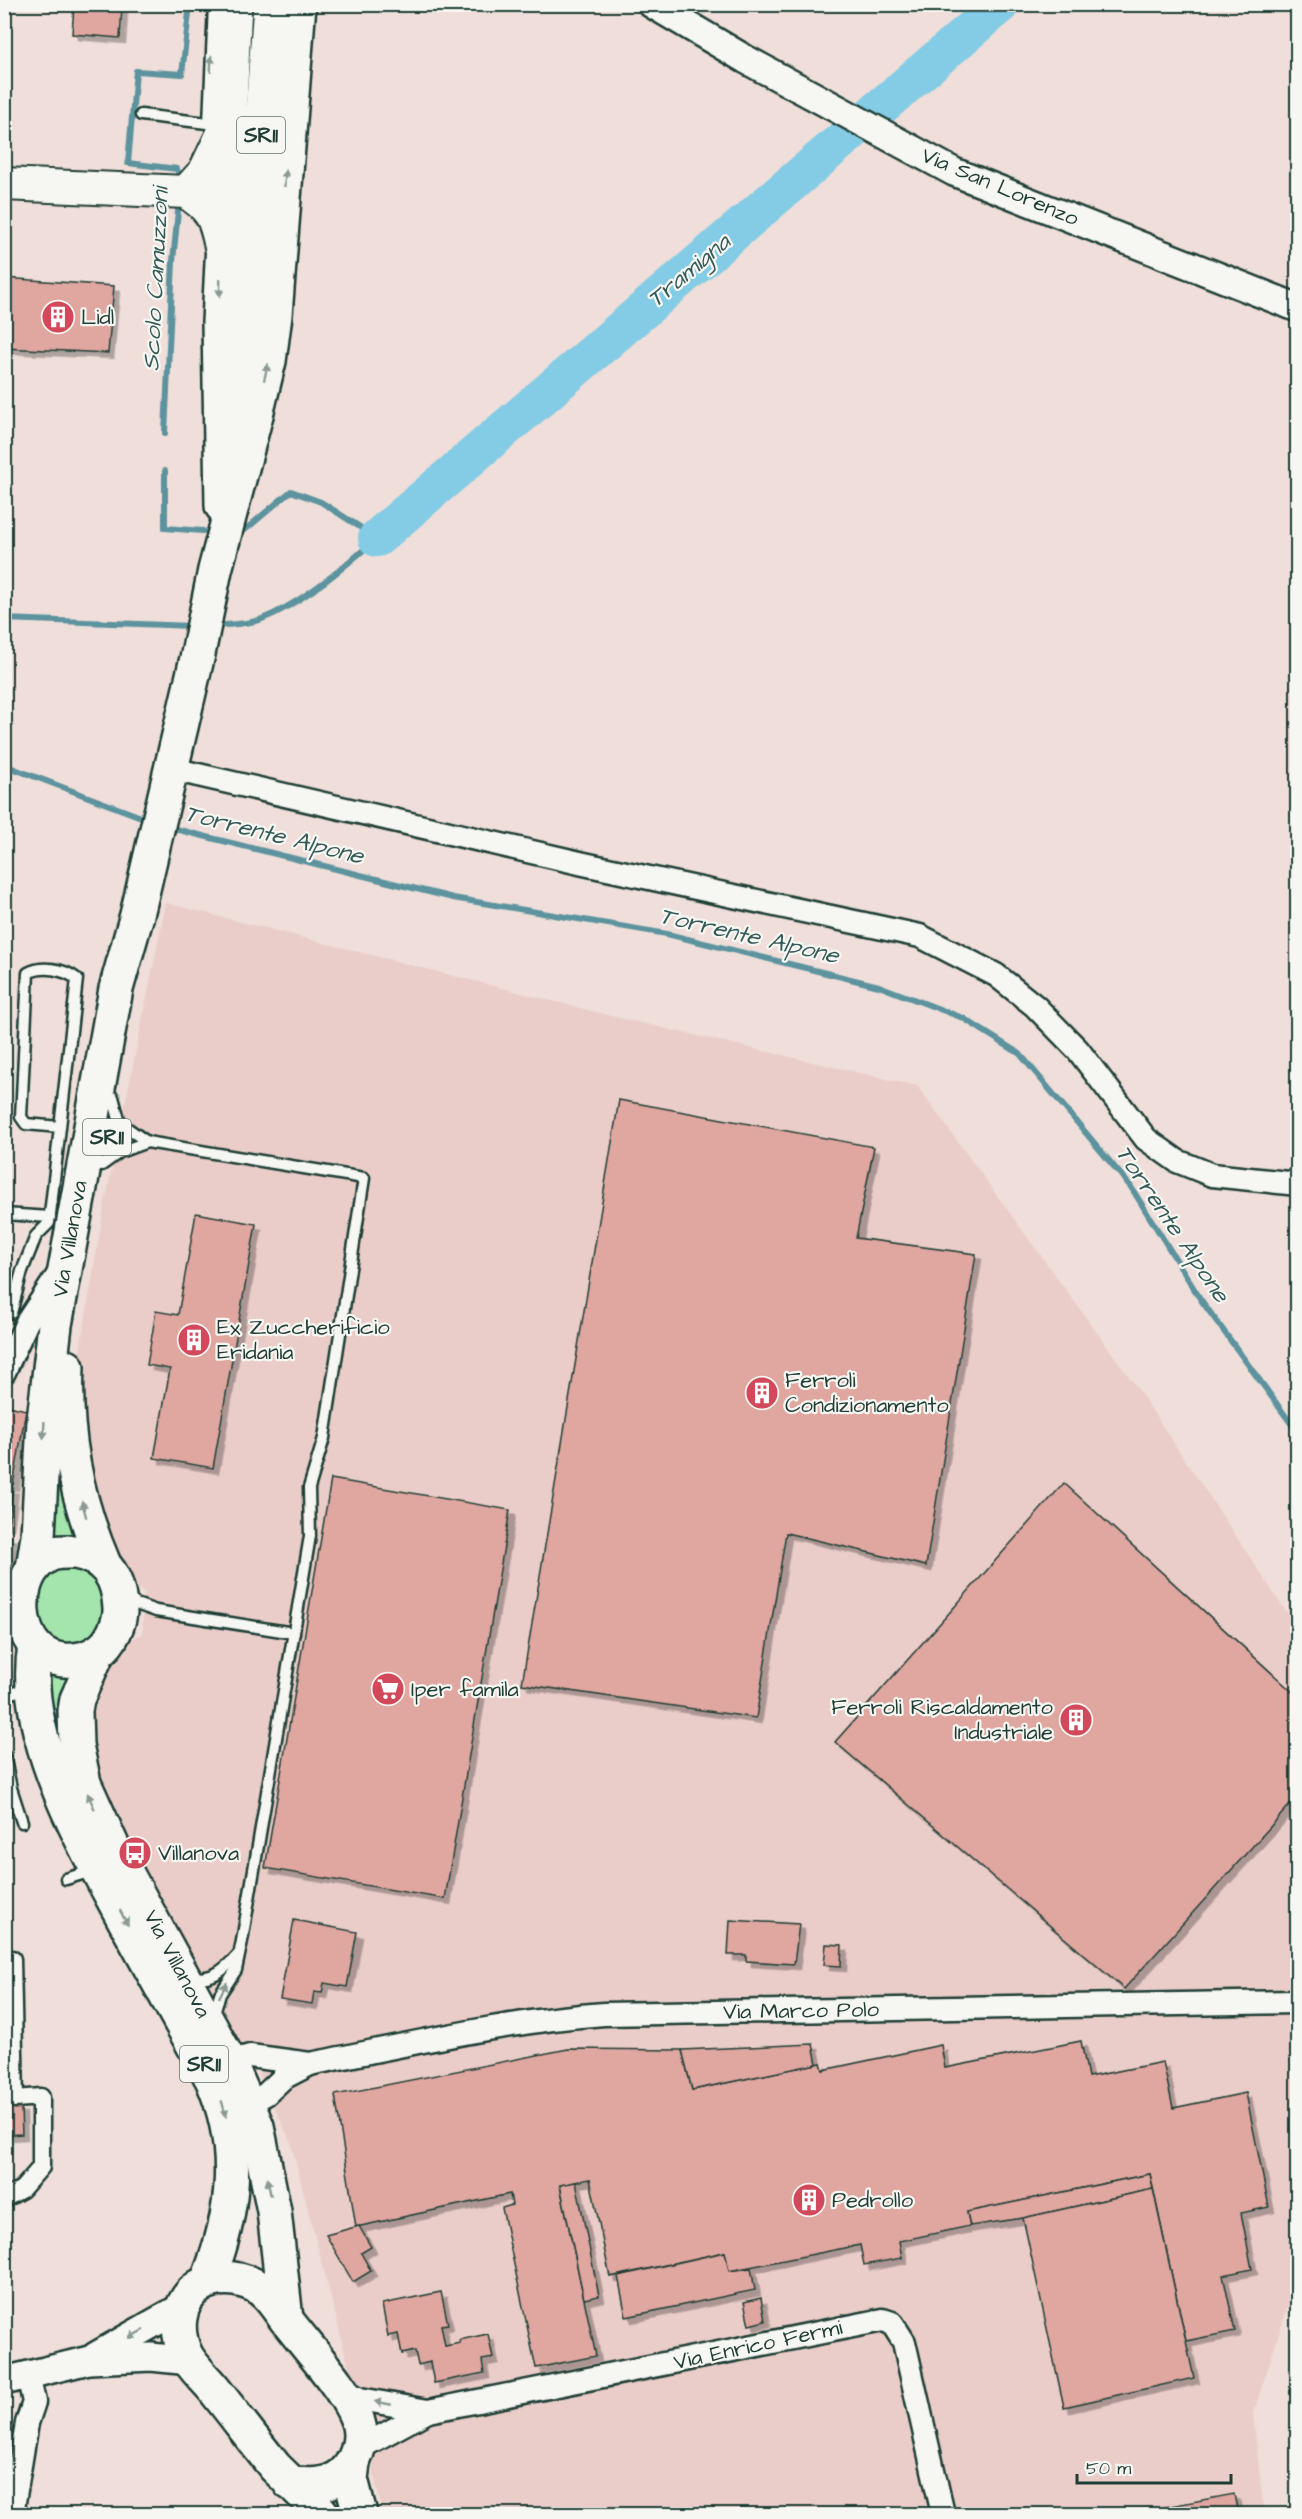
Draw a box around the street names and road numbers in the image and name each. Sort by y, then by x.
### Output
road number: SR11 [237,117,285,153]
street label: Via San Lorenzo [917,140,1084,234]
road number: SR11 [83,1119,131,1155]
street label: Via Villanova [44,1178,96,1300]
street label: Via Villanova [136,1904,218,2024]
street label: Via Marco Polo [723,1994,880,2028]
road number: SR11 [180,2046,228,2082]
street label: Via Enrico Fermi [671,2312,845,2378]

